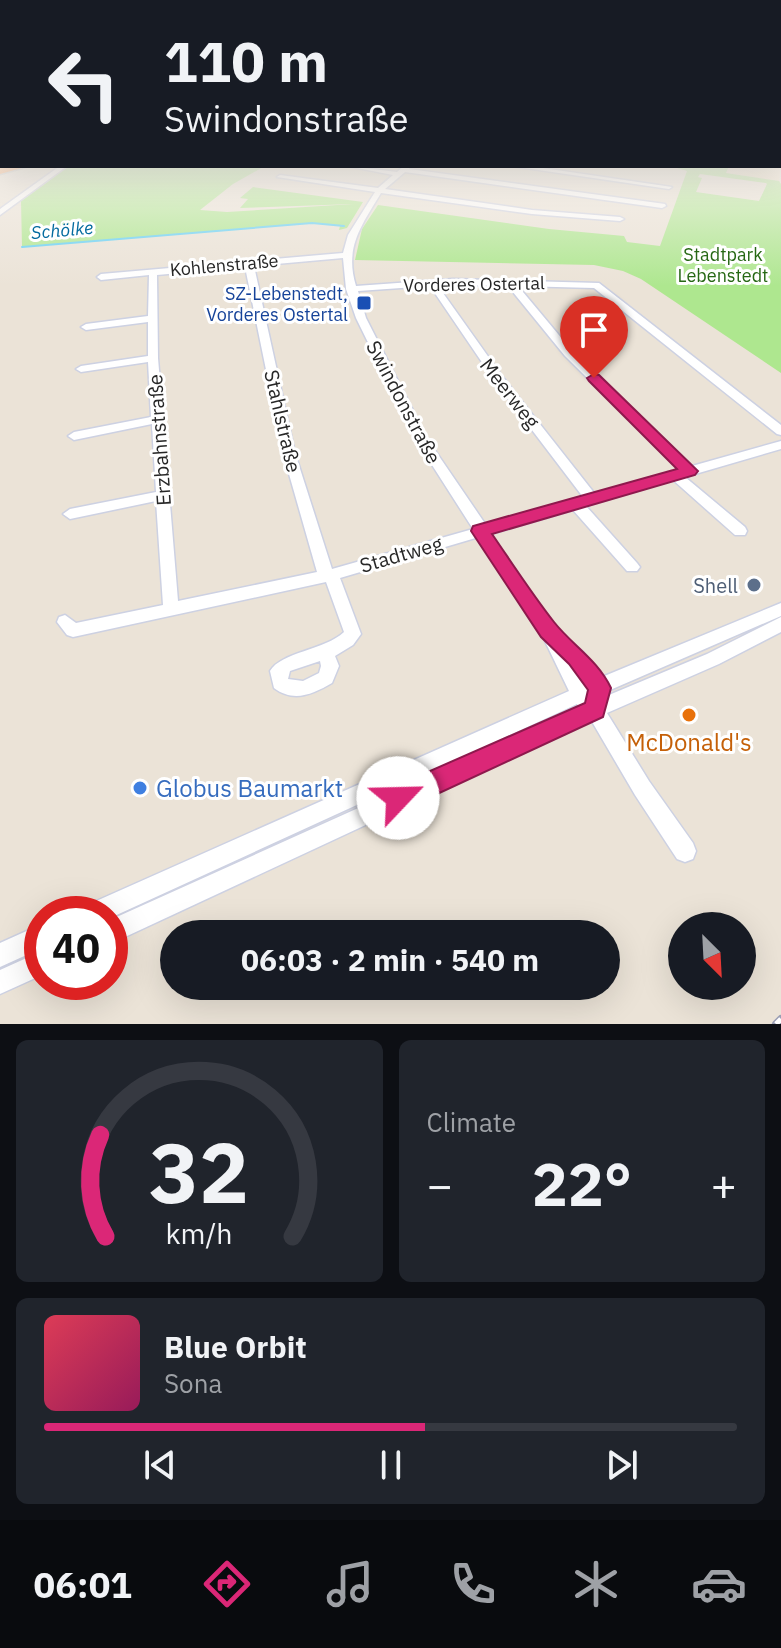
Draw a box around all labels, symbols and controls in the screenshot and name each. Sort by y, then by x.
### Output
text: 110 m [164,25,328,97]
icon: left [32,32,136,136]
text: Swindonstraße [164,95,409,142]
water label: Schölke [30,216,94,244]
park label: Stadtpark Lebenstedt [678,243,768,287]
street label: Kohlenstraße [169,249,279,281]
street label: Vorderes Ostertal [403,271,545,297]
place label: SZ-Lebenstedt, Vorderes Ostertal [206,282,348,326]
marker: SZ-Lebenstedt, Vorderes Ostertal [355,294,373,312]
pin [560,296,628,378]
icon: arrive [572,308,616,352]
street label: Swindonstraße [360,336,448,468]
street label: Meerweg [474,352,546,434]
street label: Stahlstraße [258,367,308,475]
street label: Erzbahnstraße [141,373,177,507]
street label: Stadtweg [357,529,446,579]
place label: Shell [693,572,738,599]
marker: Shell [745,576,763,594]
marker: McDonald's [680,706,698,724]
place label: McDonald's [626,726,752,758]
position arrow [356,756,440,840]
place label: Globus Baumarkt [156,772,343,804]
marker: Globus Baumarkt [131,779,149,797]
speed limit sign: 40 [24,896,128,1000]
north arrow [668,912,756,1000]
map controls [668,912,756,1000]
text: 06:03 · 2 min · 540 m [241,940,539,979]
text: Climate [427,1105,516,1139]
text: 32 [149,1118,249,1226]
text: 22° [532,1144,632,1223]
text: − [427,1156,453,1213]
text: + [711,1156,737,1213]
text: km/h [166,1215,233,1252]
text: Blue Orbit [164,1327,307,1366]
text: Sona [164,1366,222,1400]
icon: previous [138,1443,182,1487]
icon: pause [369,1443,413,1487]
icon: next [600,1443,644,1487]
icon: directions [199,1556,255,1612]
icon: music [322,1556,378,1612]
icon: phone [445,1556,501,1612]
icon: climate [568,1556,624,1612]
icon: car [691,1556,747,1612]
text: 06:01 [34,1561,132,1608]

